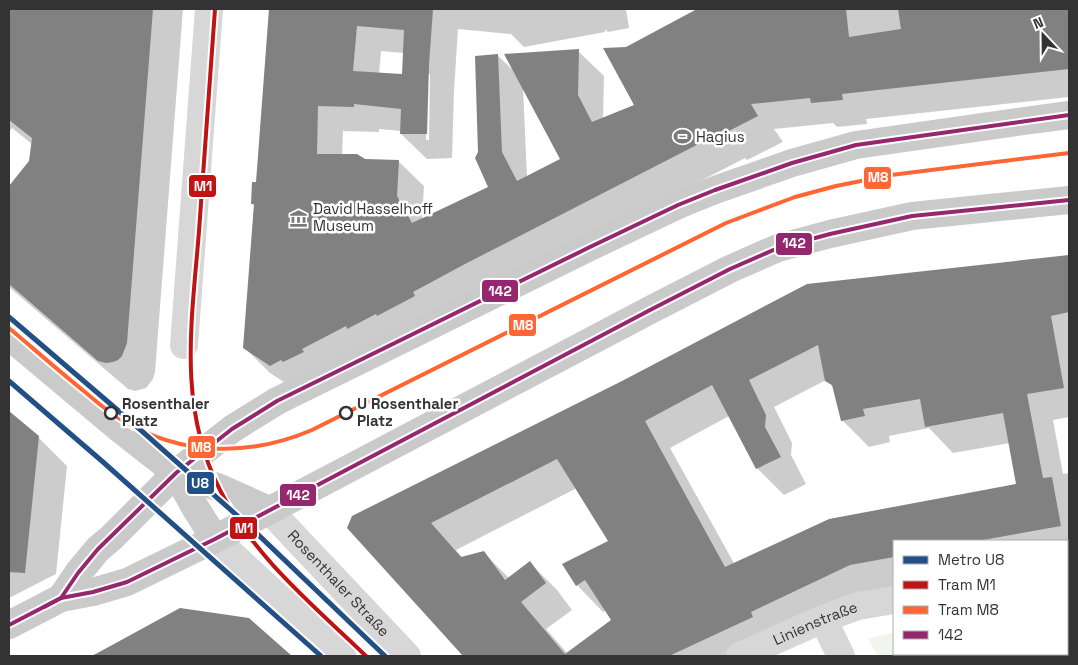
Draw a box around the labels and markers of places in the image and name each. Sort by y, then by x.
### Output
sports icon: Hagius [672,127,692,147]
place label: Hagius [696,127,745,146]
place label: David Hasselhoff Museum [313,199,433,235]
museum icon: David Hasselhoff Museum [289,208,309,228]
place label: Rosenthaler Platz [122,394,210,430]
place label: U Rosenthaler Platz [357,394,458,430]
marker: Rosenthaler Platz [104,406,118,420]
marker: U Rosenthaler Platz [339,406,353,420]

